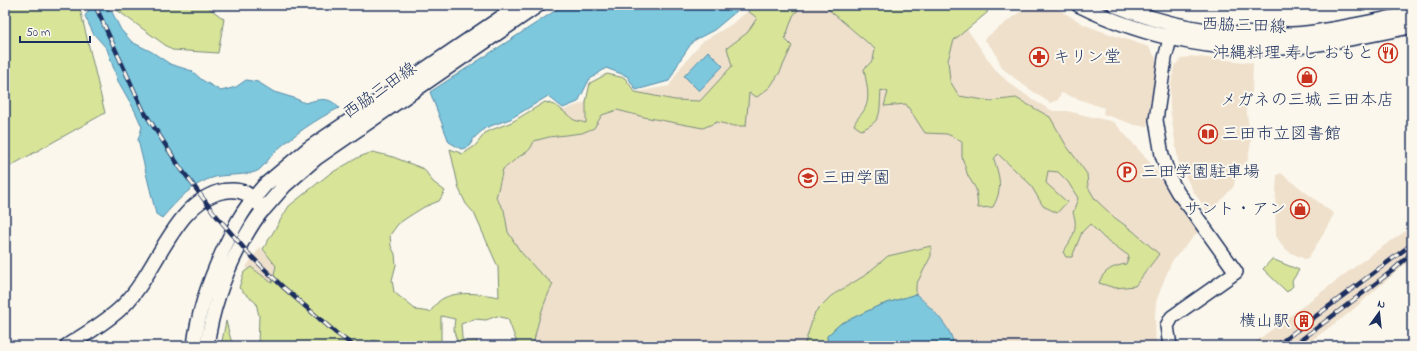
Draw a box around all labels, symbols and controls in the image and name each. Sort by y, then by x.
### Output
street label: 西脇三田線 [1201,12,1287,40]
scale bar [20,18,90,44]
text: 50 m [26,24,50,42]
place label: 沖縄料理 寿し おもと [1213,41,1374,66]
restaurant icon: 沖縄料理 寿し おもと [1377,42,1399,64]
place label: キリン堂 [1053,45,1121,70]
pharmacy icon: キリン堂 [1028,46,1050,68]
street label: 西脇三田線 [338,56,422,126]
shop icon: メガネの三城 三田本店 [1296,66,1318,88]
place label: メガネの三城 三田本店 [1220,88,1394,113]
place label: 三田市立図書館 [1222,122,1341,147]
library icon: 三田市立図書館 [1197,123,1219,145]
place label: 三田学園駐車場 [1141,160,1260,185]
parking icon: 三田学園駐車場 [1116,161,1138,183]
place label: 三田学園 [822,166,890,191]
school or university icon: 三田学園 [797,167,819,189]
place label: サント・アン [1184,197,1286,222]
shop icon: サント・アン [1289,198,1311,220]
north arrow [1359,293,1399,333]
text: N [1376,296,1387,313]
place label: 横山駅 [1239,309,1290,334]
building icon: 横山駅 [1293,310,1315,332]

